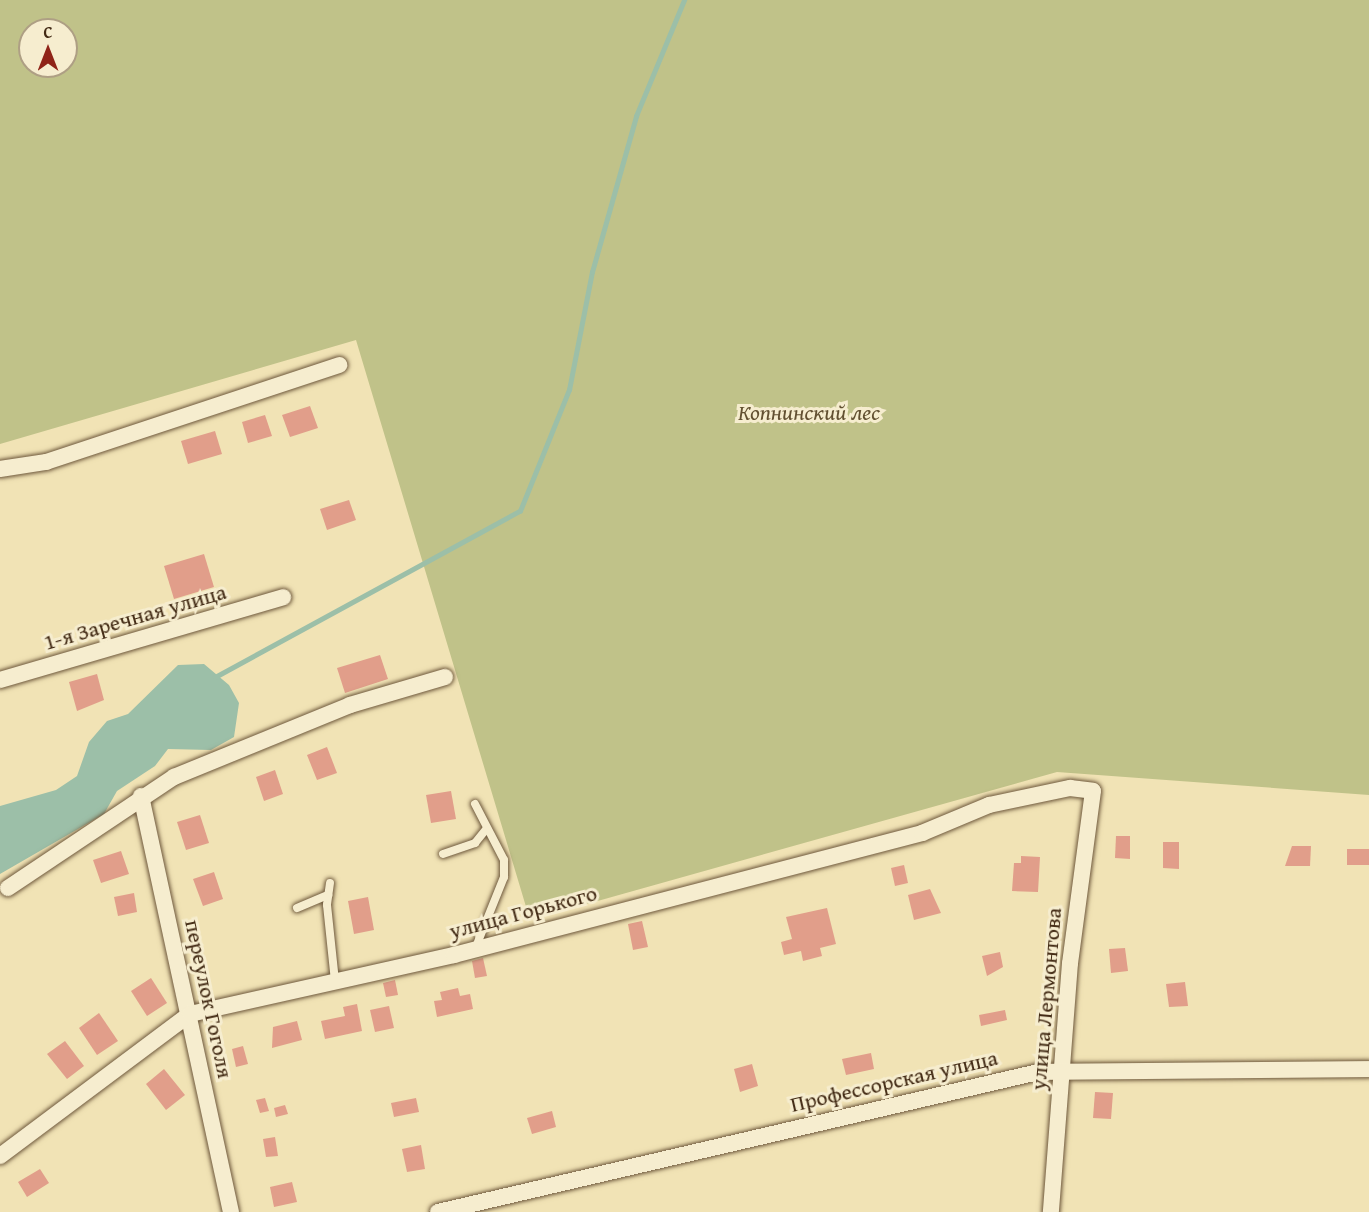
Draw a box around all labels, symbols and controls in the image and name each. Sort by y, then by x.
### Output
north arrow [18,18,78,78]
text: С [43,20,53,44]
park label: Копнинский лес [738,400,880,426]
street label: 1-я Заречная улица [41,578,229,656]
street label: улица Горького [446,880,600,944]
street label: улица Лермонтова [1025,907,1067,1091]
street label: переулок Гоголя [179,917,239,1081]
street label: Профессорская улица [788,1044,1000,1118]

